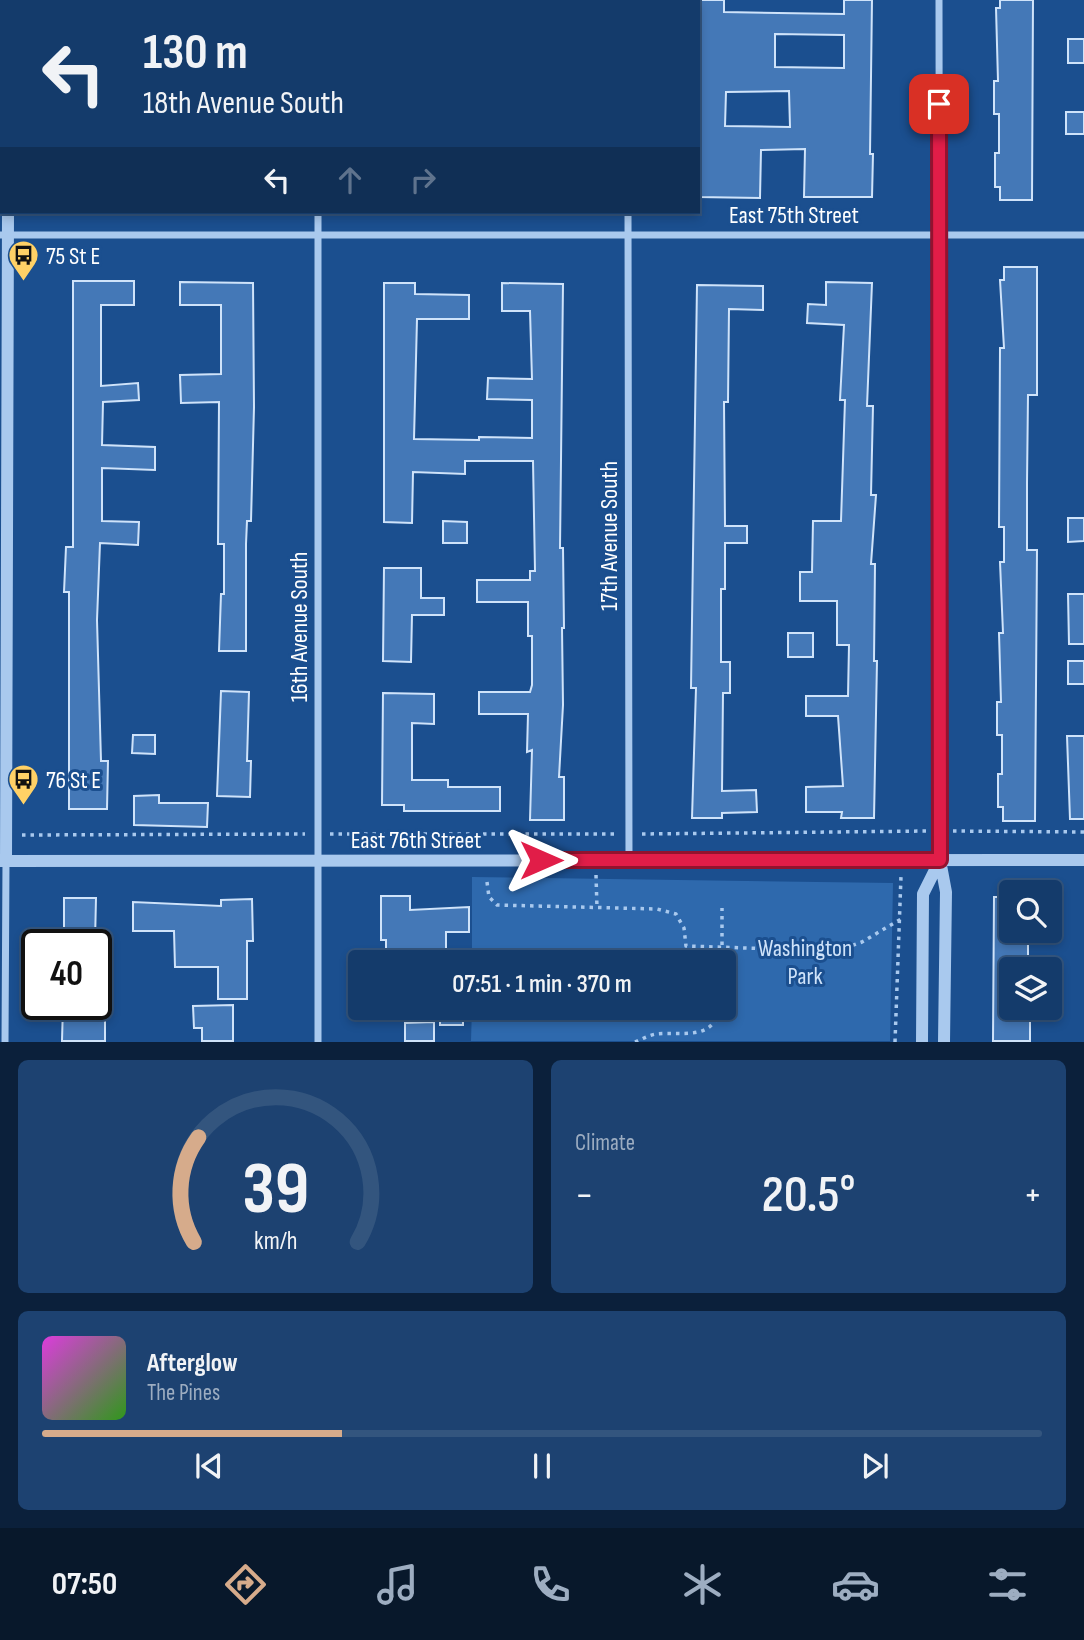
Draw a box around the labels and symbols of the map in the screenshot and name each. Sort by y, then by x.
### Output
pin [909,74,969,134]
street label: East 75th Street [729,201,859,230]
bus stop icon: 75 St E [6,239,40,283]
place label: 75 St E [46,242,100,271]
street label: 17th Avenue South [595,461,624,611]
street label: 16th Avenue South [285,552,314,702]
bus stop icon: 76 St E [6,763,40,807]
place label: 76 St E [46,766,101,795]
position arrow [504,823,578,897]
street label: East 76th Street [351,826,481,855]
speed limit sign: 40 [21,929,112,1020]
park label: Washington Park [758,934,852,991]

